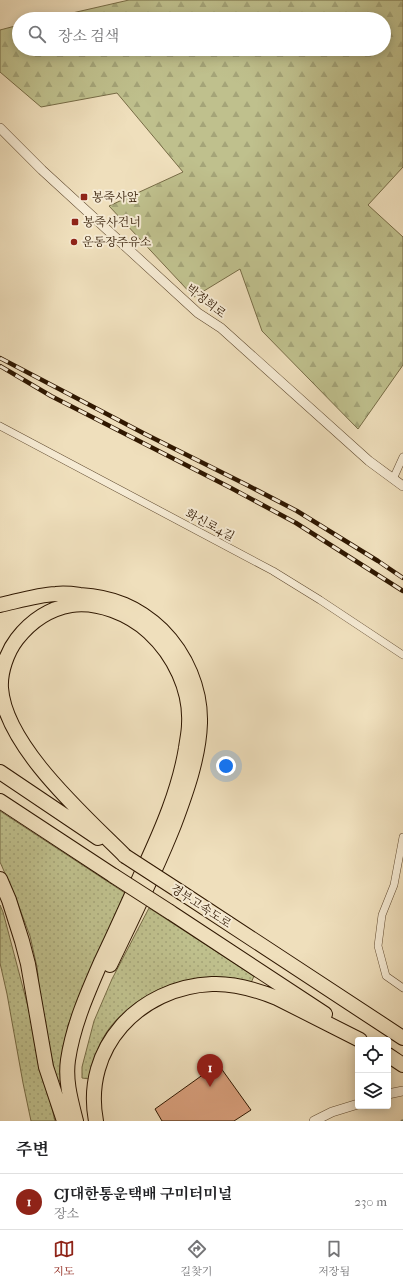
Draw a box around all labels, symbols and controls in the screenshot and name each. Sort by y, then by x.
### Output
search box [12,12,391,56]
icon: search [26,23,48,45]
text: 장소 검색 [58,27,119,45]
place label: 봉죽사앞 [92,190,139,204]
marker: 봉죽사앞 [79,192,89,202]
place label: 봉죽사건너 [83,215,141,229]
marker: 봉죽사건너 [70,217,80,227]
place label: 운동장주유소 [82,235,152,249]
marker: 운동장주유소 [69,237,79,247]
street label: 박정희로 [183,281,229,321]
street label: 화신로4길 [183,506,237,544]
your location [216,756,236,776]
street label: 경부고속도로 [168,881,234,931]
map controls [355,1037,391,1109]
button: locate [355,1037,391,1073]
pin: 1 [197,1054,223,1087]
button: layers [355,1073,391,1109]
text: 주변 [16,1139,49,1159]
text: CJ대한통운택배 구미터미널 [54,1185,232,1203]
text: 1 [27,1194,31,1209]
text: 230 m [354,1194,387,1209]
text: 장소 [54,1206,79,1221]
tab: 지도 [53,1238,75,1278]
tab: 길찾기 [181,1238,212,1278]
tab: 저장됨 [318,1238,350,1278]

